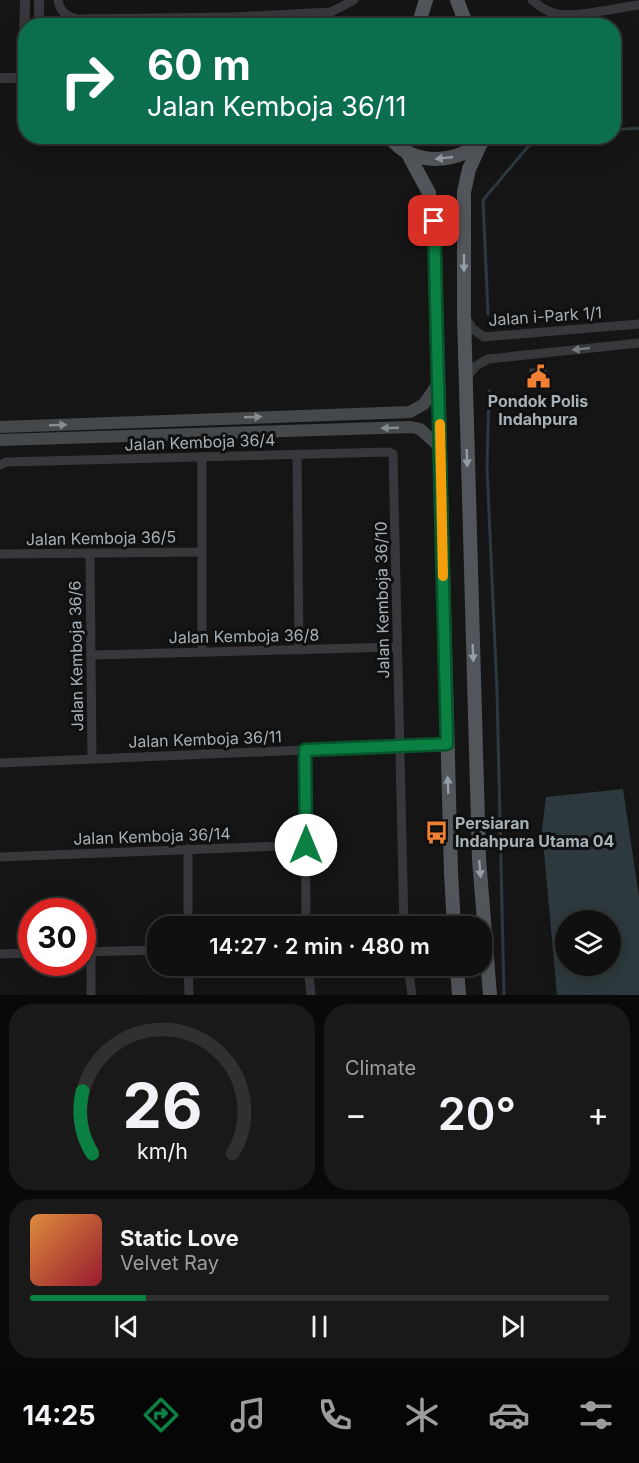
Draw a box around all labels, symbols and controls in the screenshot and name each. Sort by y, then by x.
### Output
text: 60 m [147,39,251,90]
icon: right [48,42,126,120]
text: Jalan Kemboja 36/11 [147,90,406,123]
one-way arrow [435,153,454,163]
pin [408,195,459,246]
icon: arrive [417,204,450,237]
one-way arrow [459,254,469,273]
street label: Jalan i-Park 1/1 [488,302,602,330]
one-way arrow [571,345,590,354]
public building icon: Pondok Polis Indahpura [525,363,551,389]
place label: Pondok Polis Indahpura [488,391,588,429]
one-way arrow [244,413,263,422]
one-way arrow [49,420,68,429]
one-way arrow [380,423,399,432]
street label: Jalan Kemboja 36/4 [124,429,276,455]
one-way arrow [463,449,472,468]
street label: Jalan Kemboja 36/10 [371,521,393,679]
street label: Jalan Kemboja 36/5 [26,527,176,549]
street label: Jalan Kemboja 36/6 [65,581,87,731]
street label: Jalan Kemboja 36/8 [169,625,319,647]
one-way arrow [468,644,478,663]
street label: Jalan Kemboja 36/11 [128,726,282,752]
one-way arrow [443,775,453,794]
position arrow [274,813,338,877]
place label: Persiaran Indahpura Utama 04 [455,813,615,851]
bus stop icon: Persiaran Indahpura Utama 04 [424,819,450,845]
street label: Jalan Kemboja 36/14 [73,823,231,849]
one-way arrow [475,860,485,879]
speed limit sign: 30 [18,898,96,976]
map controls [555,910,621,976]
button: layers [555,910,621,976]
text: 14:27 · 2 min · 480 m [209,933,430,959]
text: Climate [345,1056,416,1080]
text: 26 [122,1068,202,1143]
text: 20° [438,1086,516,1141]
text: − [345,1094,367,1134]
text: + [587,1094,609,1134]
text: km/h [137,1138,187,1164]
text: Static Love [120,1225,239,1251]
text: Velvet Ray [120,1251,219,1275]
icon: previous [110,1310,143,1343]
icon: pause [303,1310,336,1343]
icon: next [496,1310,529,1343]
icon: directions [140,1394,182,1436]
icon: music [227,1394,269,1436]
icon: phone [314,1394,356,1436]
icon: climate [401,1394,443,1436]
icon: car [488,1394,530,1436]
icon: filters [575,1394,617,1436]
text: 14:25 [22,1399,96,1432]

